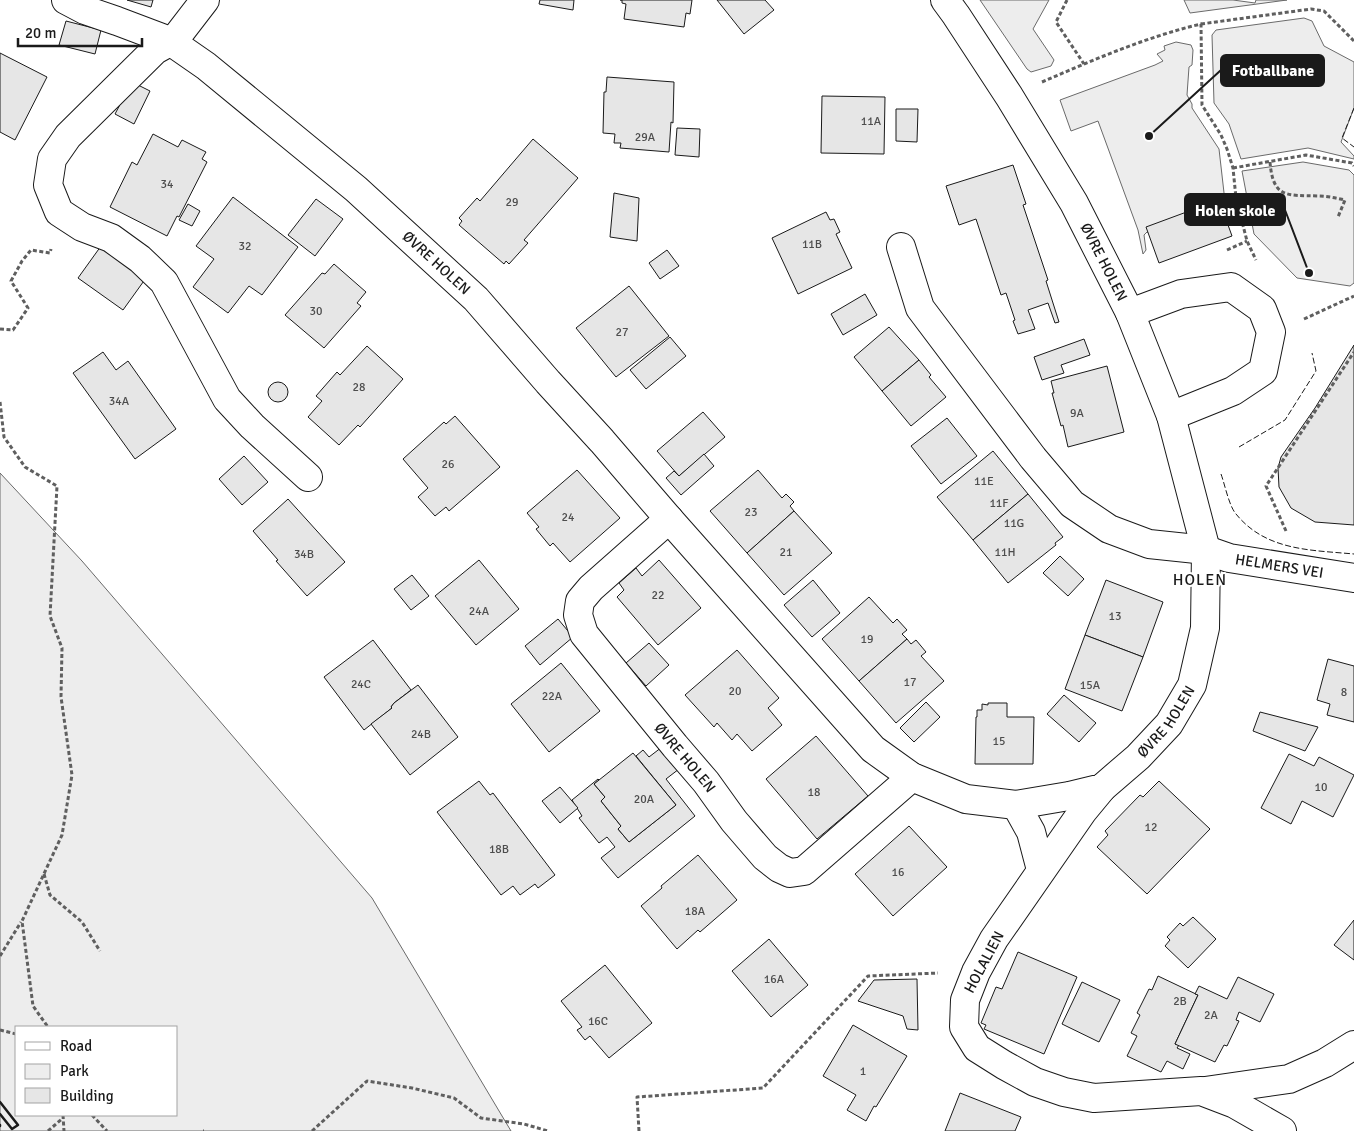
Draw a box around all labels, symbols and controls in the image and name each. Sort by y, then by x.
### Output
scale bar [18,15,141,47]
text: 20 m [25,24,56,42]
callout: Fotballbane [1221,55,1324,86]
text: Fotballbane [1232,61,1314,81]
house number: 11A [861,114,882,129]
house number: 29A [635,130,656,145]
house number: 34 [161,177,174,192]
callout: Holen skole [1185,194,1285,225]
house number: 29 [506,195,518,210]
text: Holen skole [1195,201,1275,221]
street label: ØVRE HOLEN [1077,220,1131,304]
street label: ØVRE HOLEN [399,227,474,298]
house number: 11B [802,237,822,252]
house number: 32 [239,239,251,254]
house number: 30 [310,304,322,319]
house number: 27 [616,325,628,340]
house number: 28 [353,380,365,395]
house number: 34A [109,394,130,409]
house number: 9A [1070,406,1085,421]
house number: 26 [442,457,454,472]
house number: 11E [974,474,994,489]
house number: 11F [989,496,1009,511]
house number: 23 [745,505,757,520]
house number: 24 [562,510,575,525]
house number: 11G [1004,516,1024,531]
house number: 21 [780,545,792,560]
house number: 11H [994,545,1016,560]
house number: 34B [294,547,314,562]
street label: HELMERS VEI [1234,550,1325,582]
district label: HOLEN [1173,570,1227,590]
house number: 22 [652,588,664,603]
house number: 24A [469,604,490,619]
house number: 13 [1109,609,1121,624]
house number: 19 [861,632,873,647]
house number: 17 [904,675,916,690]
house number: 24C [351,677,371,692]
house number: 15A [1080,678,1101,693]
street label: ØVRE HOLEN [1133,682,1199,761]
house number: 20 [729,684,741,699]
house number: 8 [1341,685,1347,700]
house number: 22A [542,689,563,704]
street label: ØVRE HOLEN [651,719,720,796]
house number: 24B [411,727,431,742]
house number: 15 [993,734,1005,749]
house number: 10 [1315,780,1327,795]
house number: 18 [808,785,820,800]
house number: 20A [634,792,655,807]
house number: 12 [1145,820,1157,835]
house number: 18B [489,842,509,857]
house number: 16 [892,865,904,880]
house number: 18A [685,904,706,919]
street label: HOLALIEN [960,928,1008,996]
house number: 16A [764,972,785,987]
house number: 2B [1173,994,1187,1009]
house number: 2A [1204,1008,1219,1023]
house number: 16C [588,1014,608,1029]
legend [15,1026,178,1116]
text: Road [60,1037,92,1055]
text: Park [60,1062,89,1080]
house number: 1 [860,1064,866,1079]
text: Building [60,1087,114,1105]

